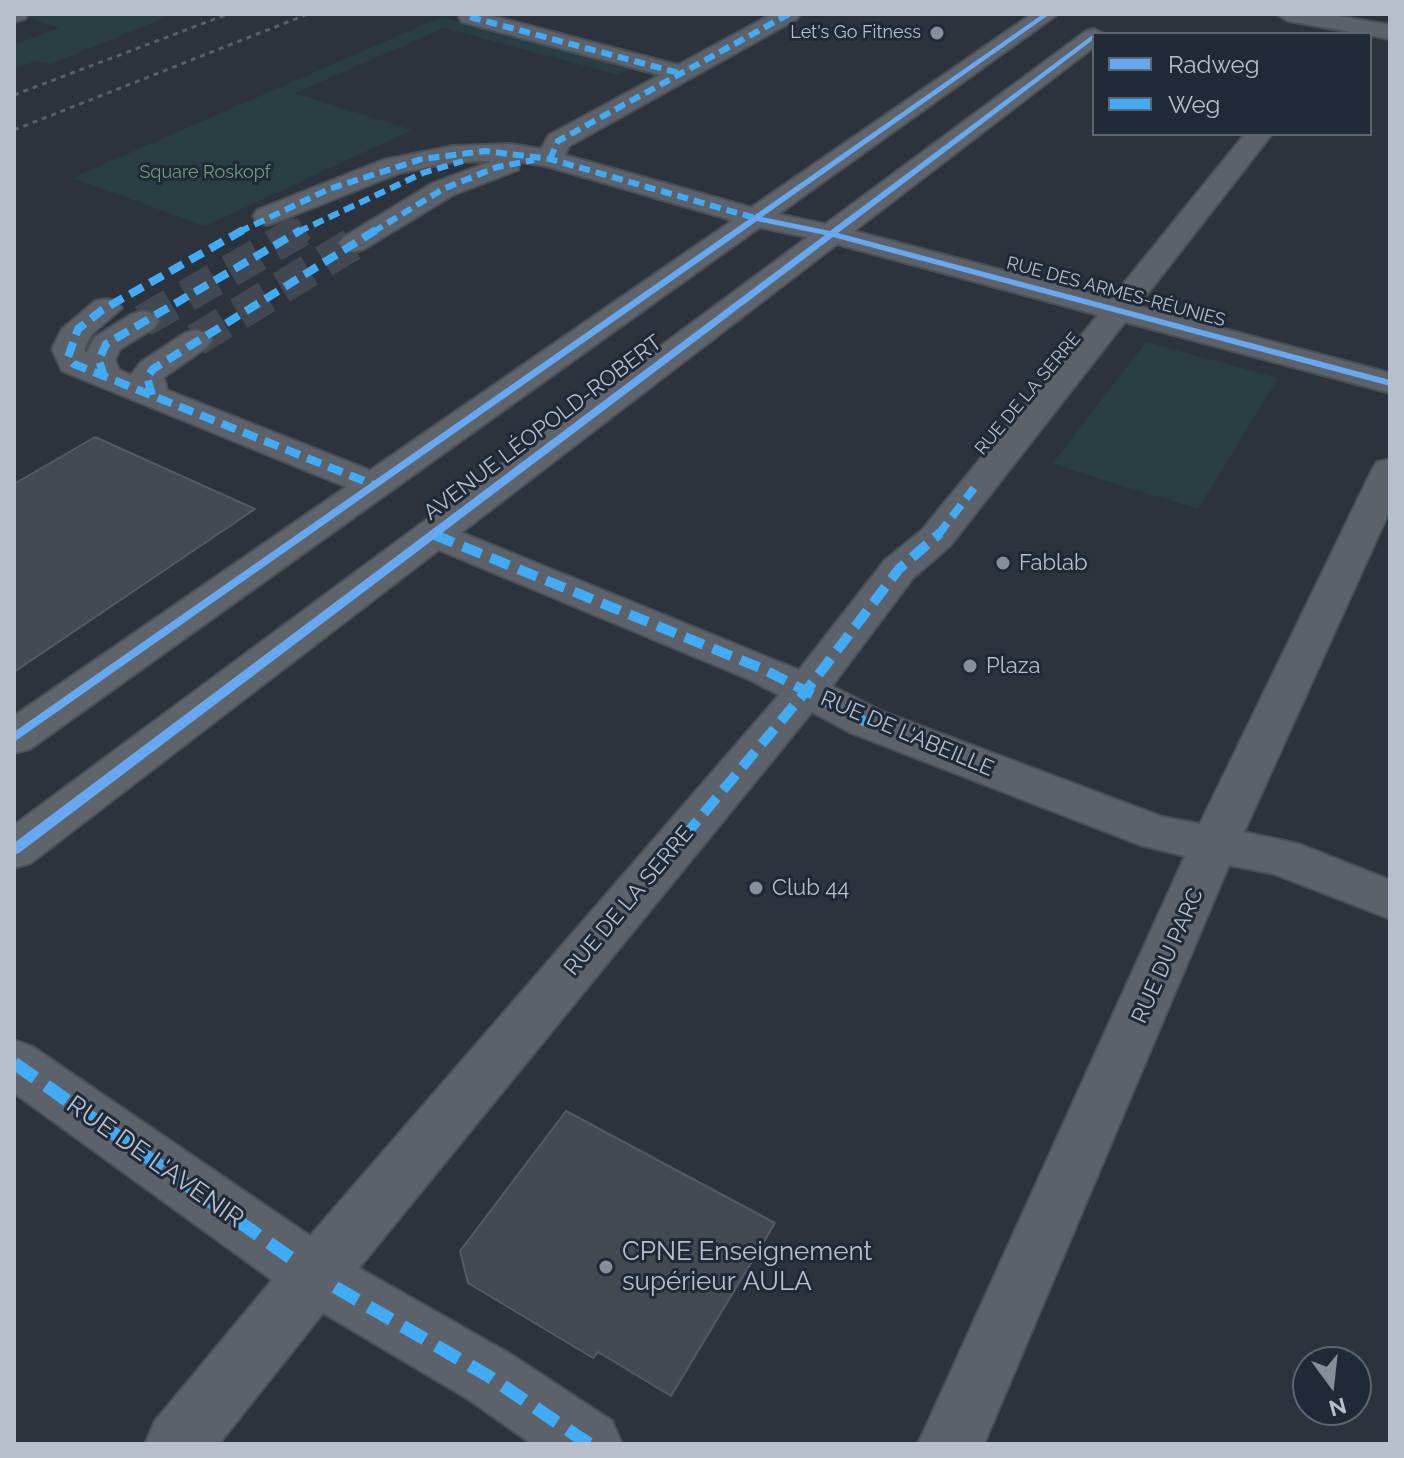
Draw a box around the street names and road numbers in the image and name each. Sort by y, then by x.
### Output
street label: RUE DES ARMES-RÉUNIES [1004,252,1228,332]
street label: RUE DE LA SERRE [971,328,1085,460]
street label: AVENUE LÉOPOLD-ROBERT [419,330,667,526]
street label: RUE DE L'ABEILLE [816,686,998,782]
street label: RUE DE LA SERRE [559,821,699,981]
street label: RUE DU PARC [1126,884,1210,1028]
street label: RUE DE L'AVENIR [60,1089,250,1235]

